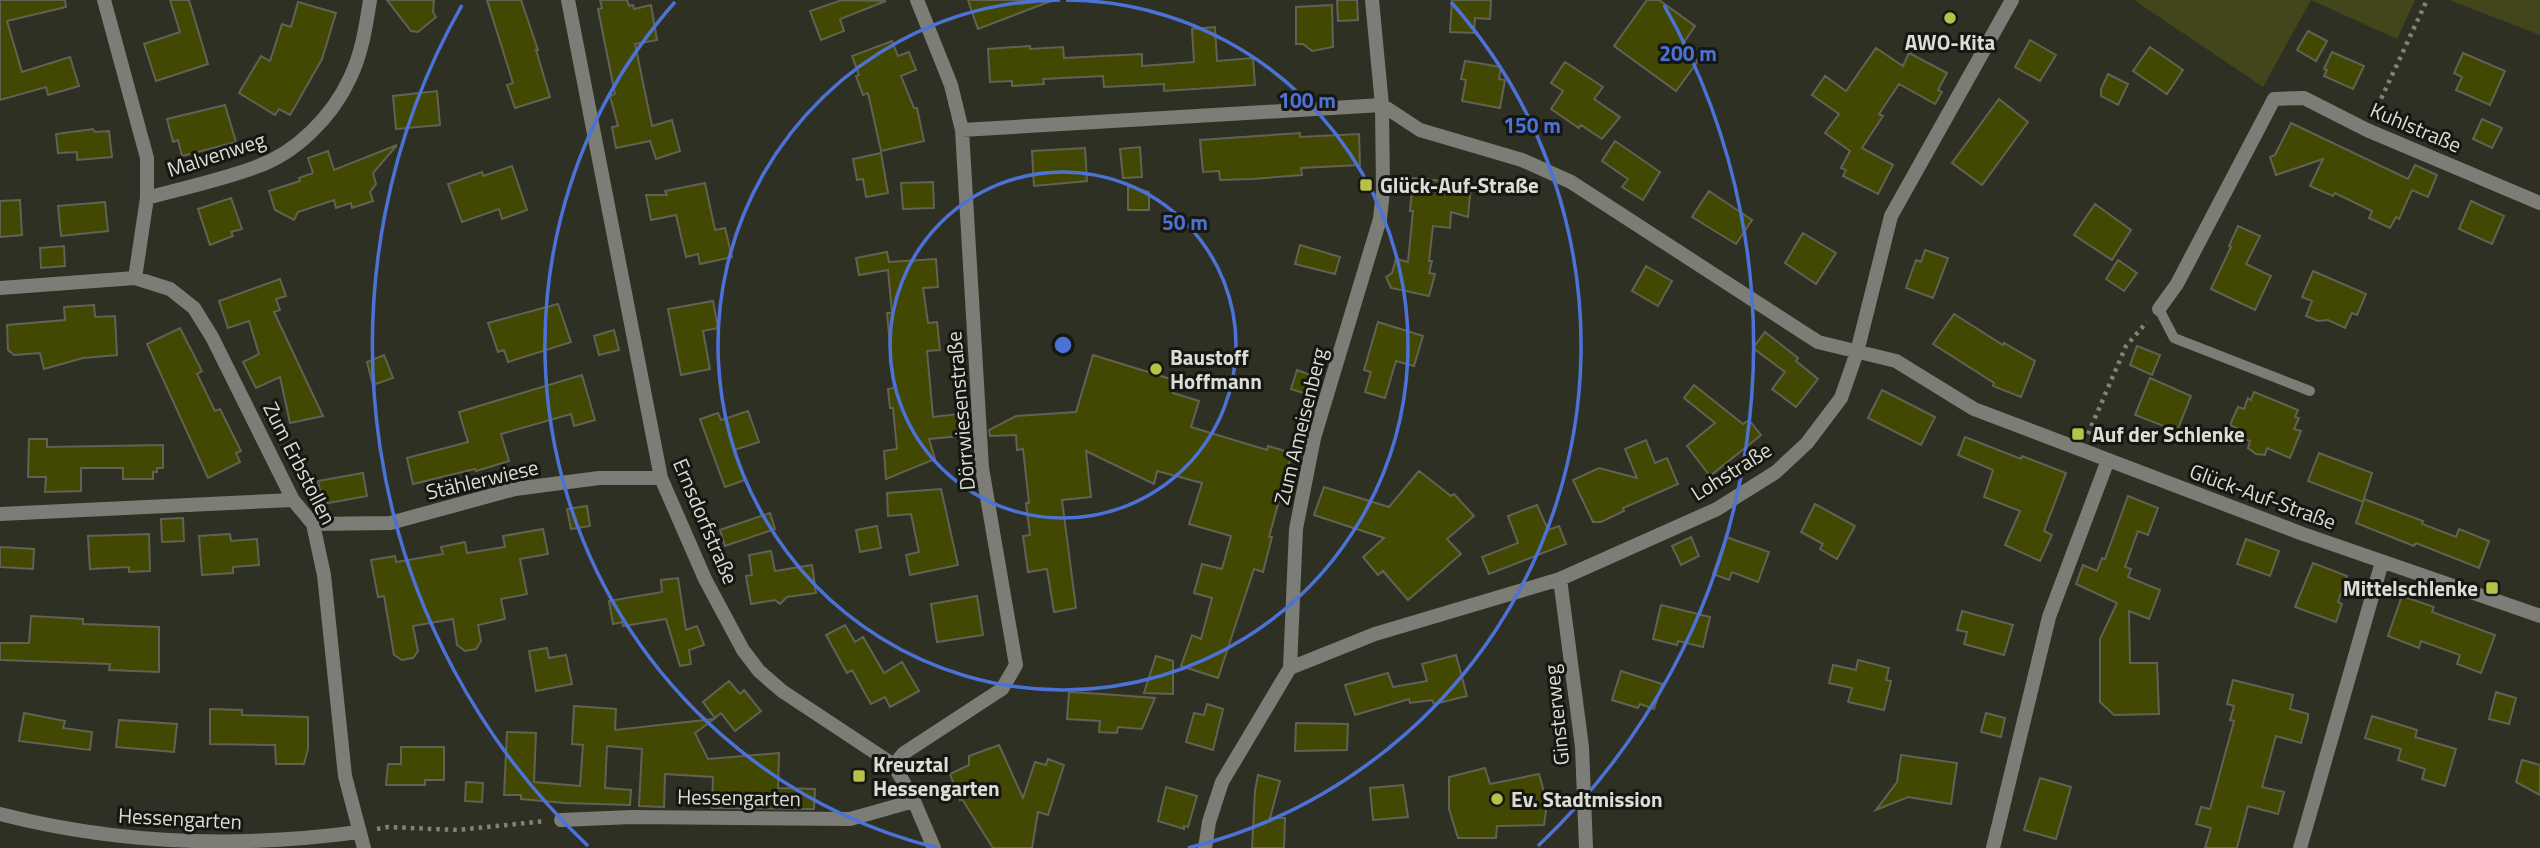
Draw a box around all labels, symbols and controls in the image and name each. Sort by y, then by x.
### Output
marker: AWO-Kita [1942,10,1958,26]
place label: AWO-Kita [1905,26,1995,58]
text: 200 m [1659,37,1717,69]
text: 100 m [1278,84,1336,116]
street label: Kuhlstraße [2365,93,2467,161]
text: 150 m [1503,109,1561,141]
street label: Malvenweg [163,123,270,185]
place label: Glück-Auf-Straße [1380,169,1539,201]
marker: Glück-Auf-Straße [1358,177,1374,193]
text: 50 m [1162,206,1208,238]
street label: Dörrwiesenstraße [937,330,983,492]
centre of rings [1051,333,1075,357]
place label: Baustoff Hoffmann [1170,341,1262,397]
street label: Zum Ameisenberg [1265,344,1335,508]
marker: Baustoff Hoffmann [1148,361,1164,377]
street label: Zum Erbstollen [255,396,345,530]
place label: Auf der Schlenke [2092,418,2245,450]
marker: Auf der Schlenke [2070,426,2086,442]
street label: Lohstraße [1684,434,1778,508]
street label: Stählerwiese [423,451,541,507]
street label: Ernsdorfstraße [665,453,747,589]
street label: Glück-Auf-Straße [2185,455,2341,537]
place label: Mittelschlenke [2343,572,2478,604]
marker: Mittelschlenke [2484,580,2500,596]
street label: Ginsterweg [1535,663,1577,767]
place label: Kreuztal Hessengarten [873,748,1000,804]
marker: Kreuztal Hessengarten [851,768,867,784]
street label: Hessengarten [677,780,801,814]
place label: Ev. Stadtmission [1511,783,1663,815]
marker: Ev. Stadtmission [1489,791,1505,807]
street label: Hessengarten [117,799,243,837]

